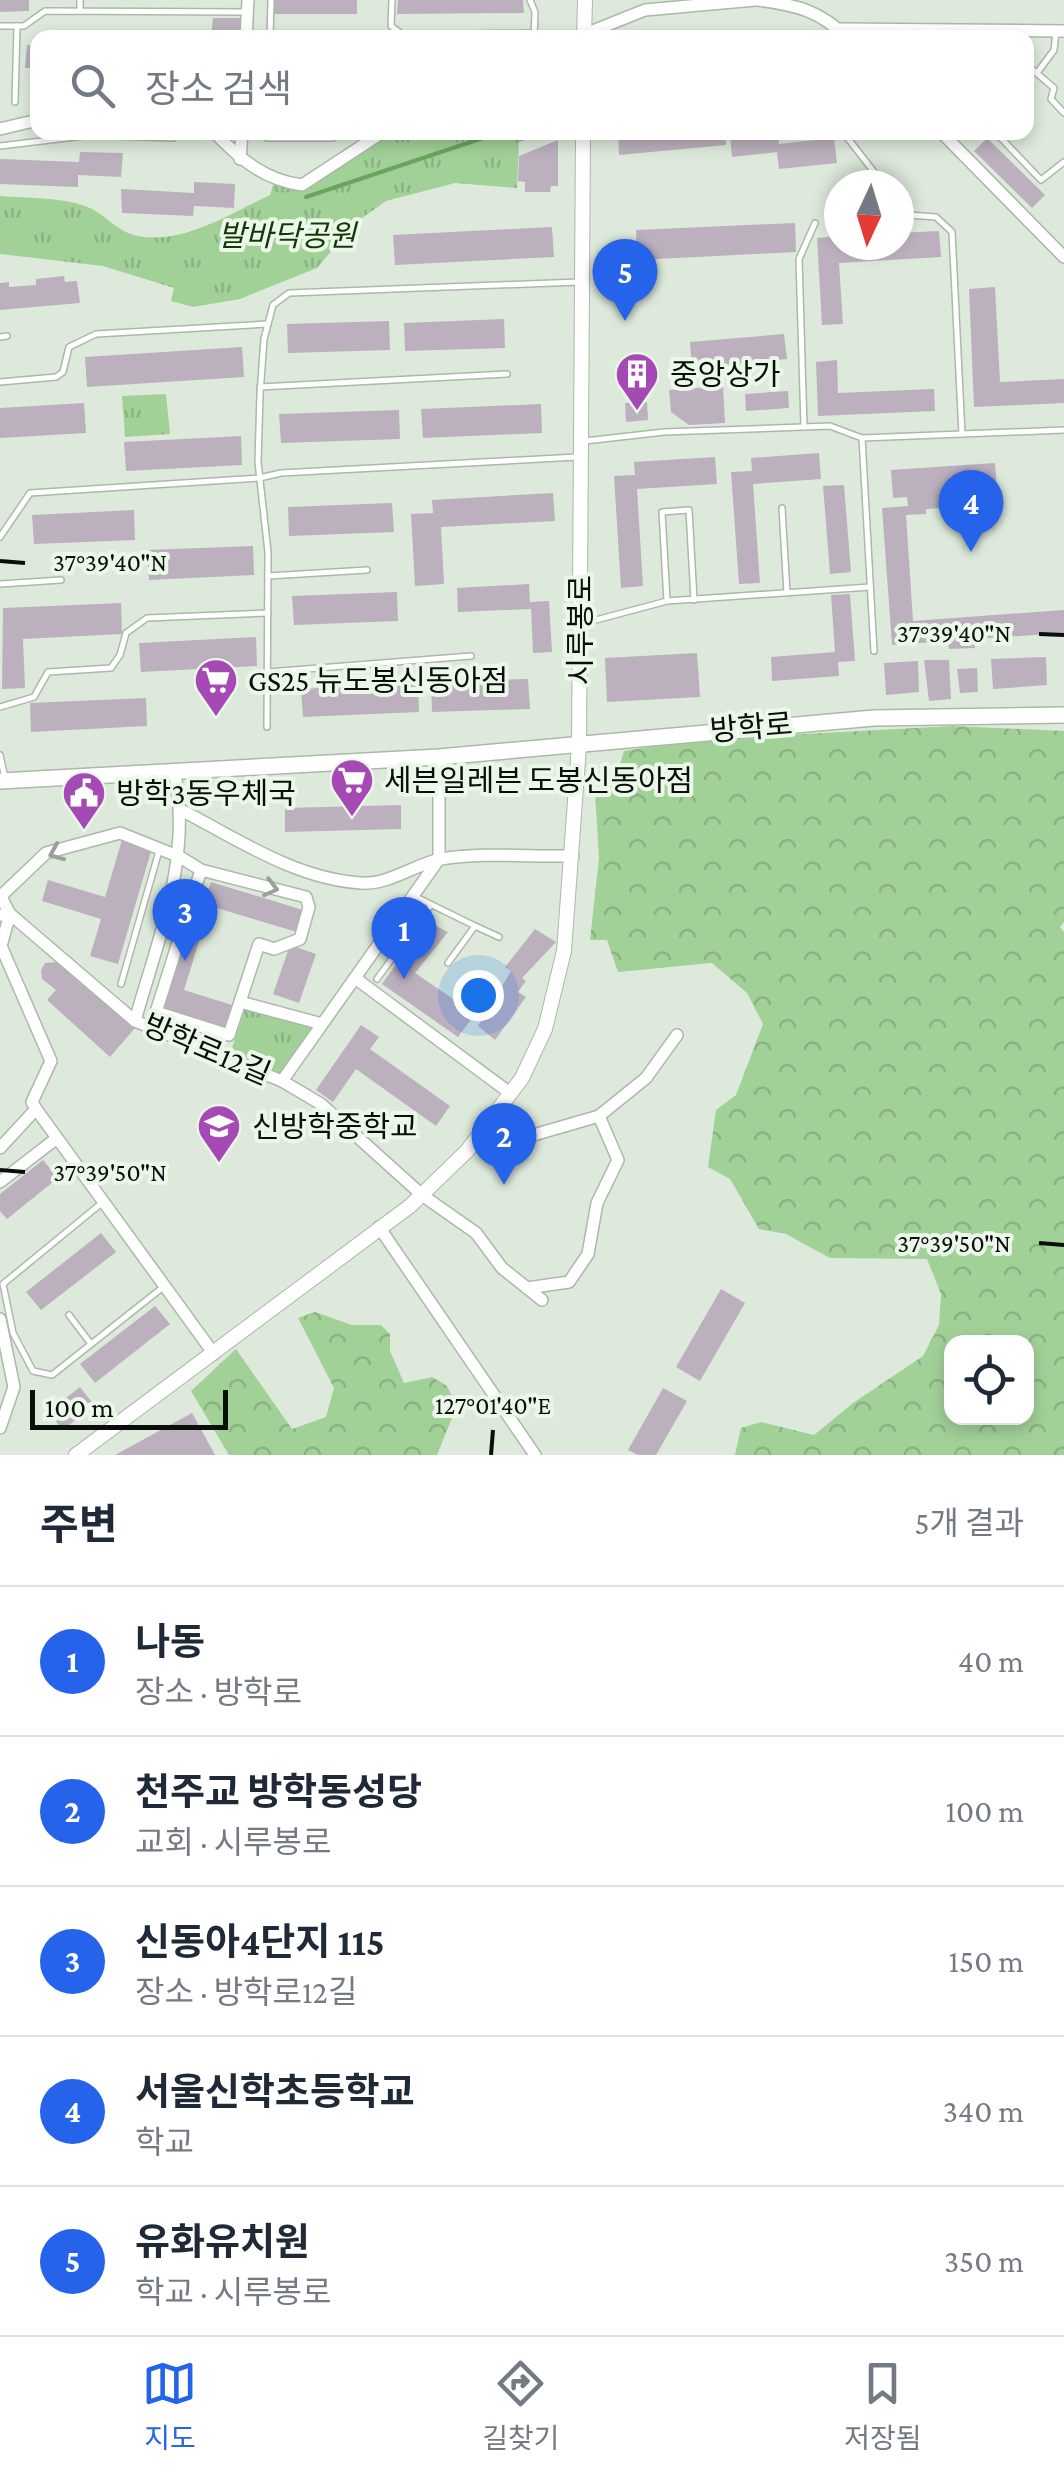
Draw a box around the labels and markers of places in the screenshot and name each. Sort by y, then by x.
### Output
pin: 5 [592,238,658,321]
building icon: 중앙상가 [614,351,660,412]
place label: 중앙상가 [670,358,780,391]
pin: 4 [938,470,1004,552]
supermarket icon: GS25 뉴도봉신동아점 [193,657,239,718]
place label: GS25 뉴도봉신동아점 [248,664,508,697]
supermarket icon: 세븐일레븐 도봉신동아점 [329,757,375,818]
place label: 세븐일레븐 도봉신동아점 [384,764,693,797]
public building icon: 방학3동우체국 [61,770,107,831]
place label: 방학3동우체국 [116,777,296,810]
pin: 3 [152,878,218,961]
pin: 1 [372,896,436,979]
pin: 2 [472,1102,536,1185]
school or university icon: 신방학중학교 [196,1103,242,1164]
place label: 신방학중학교 [252,1110,418,1143]

